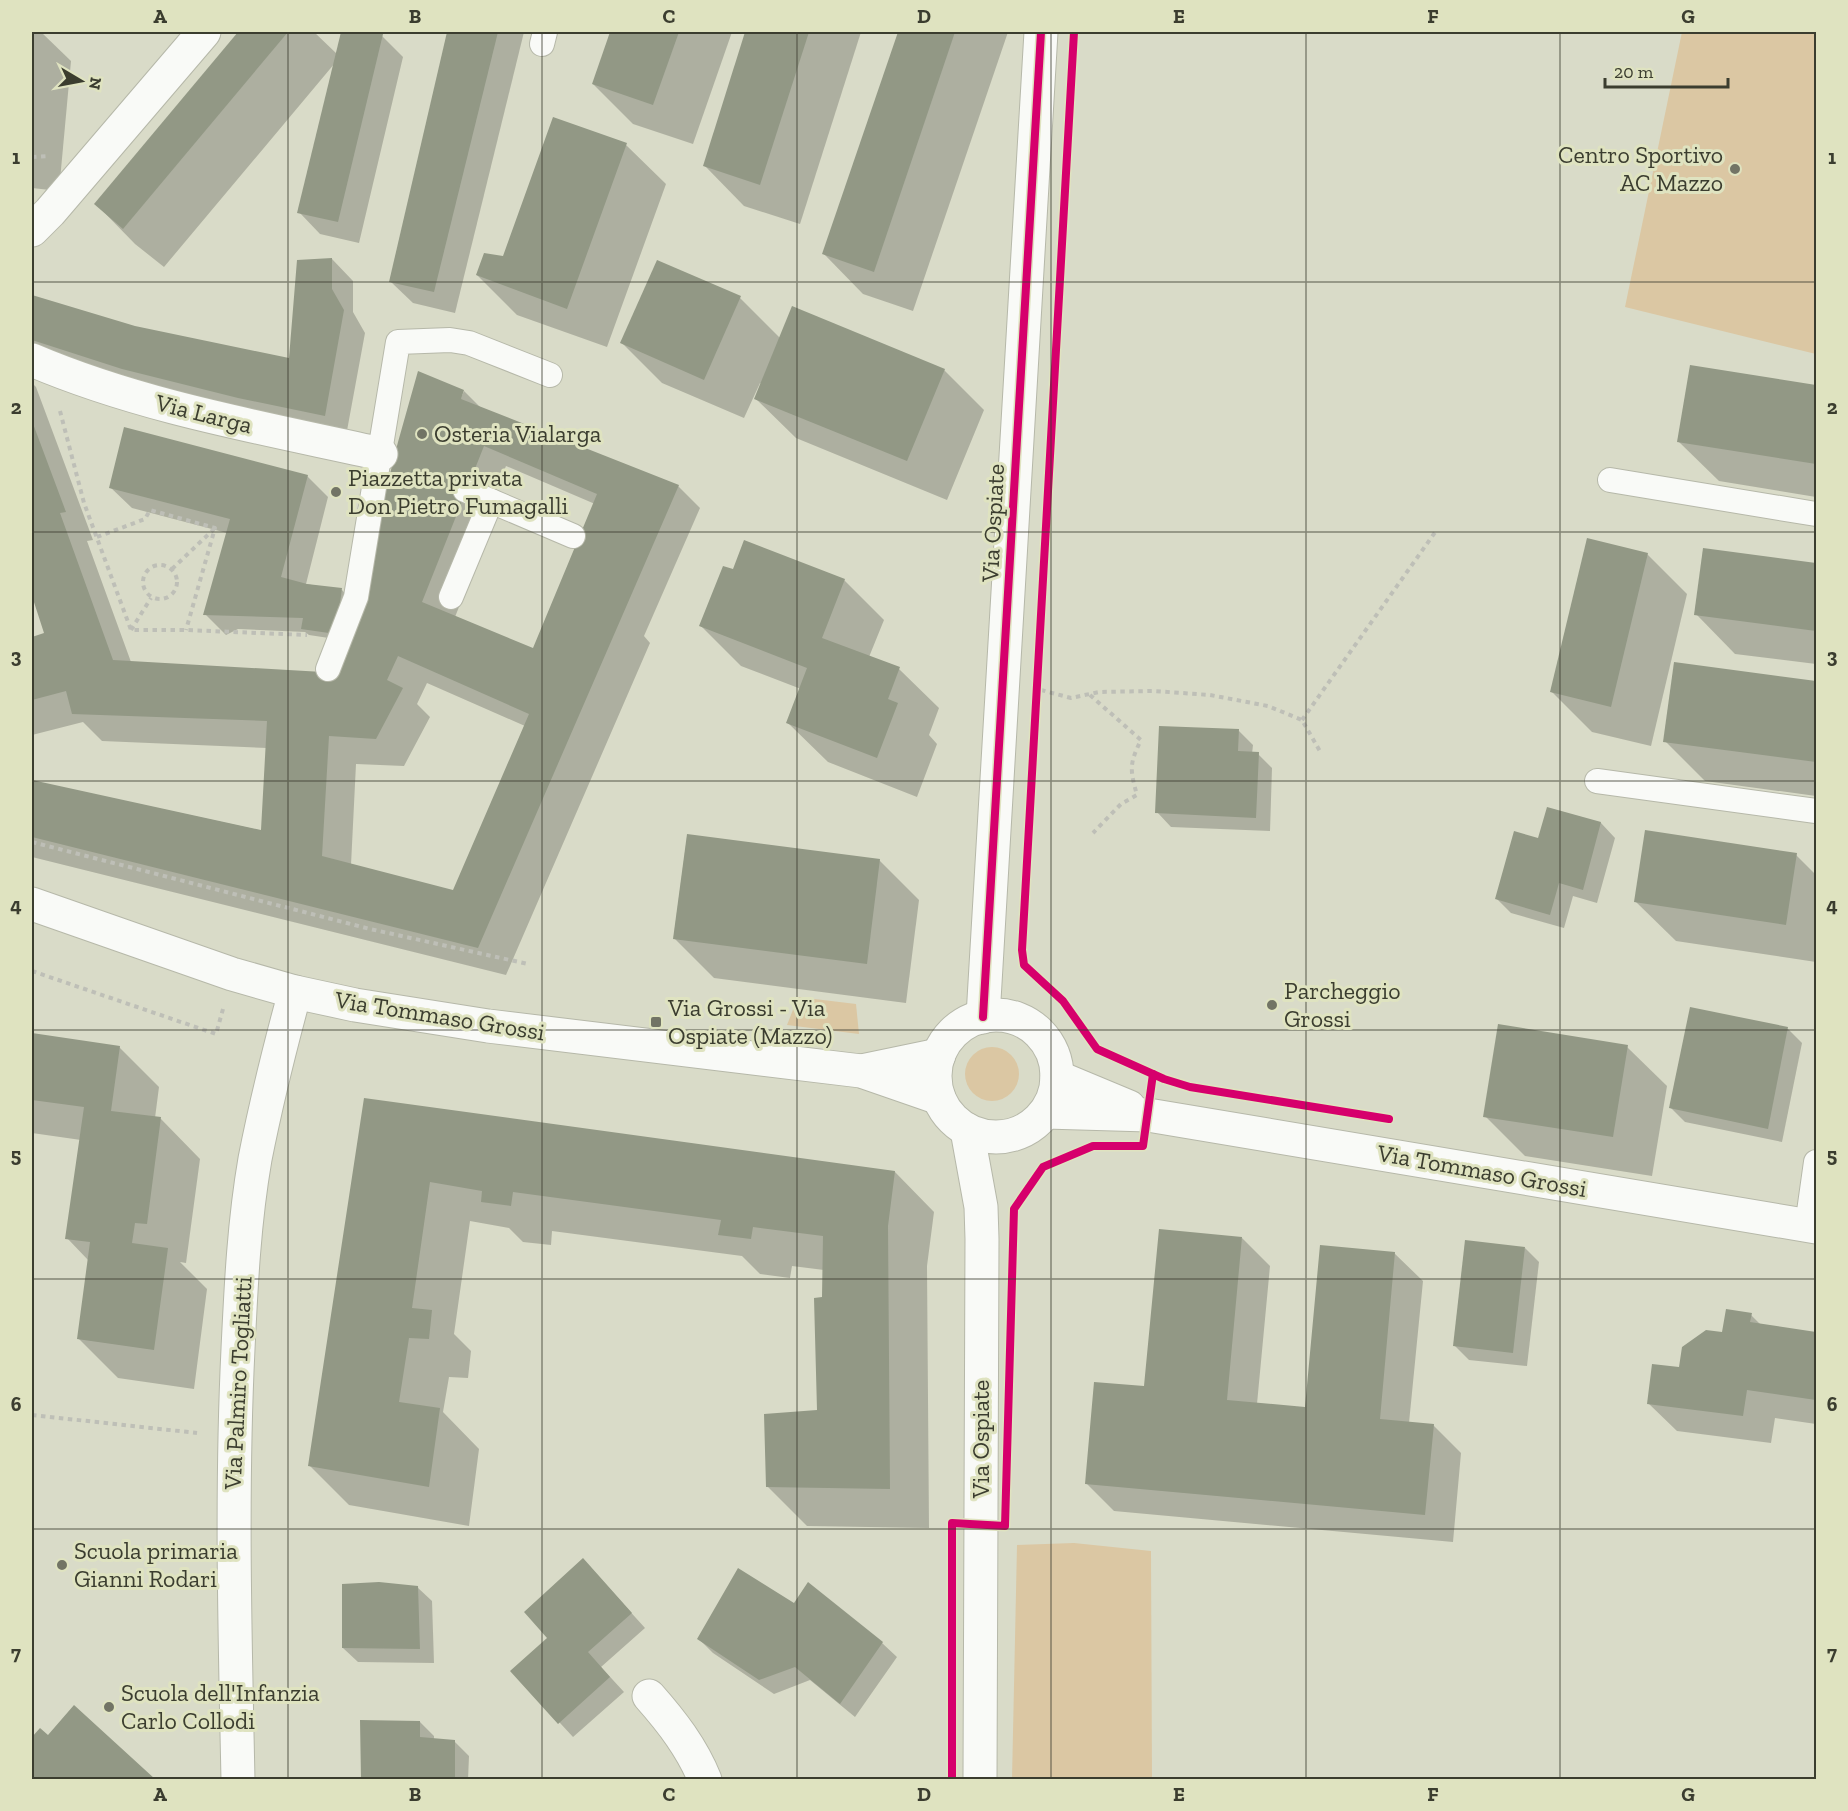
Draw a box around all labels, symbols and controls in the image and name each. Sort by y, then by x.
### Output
text: A [153,4,167,28]
text: B [409,4,421,28]
text: C [663,4,676,28]
text: D [917,4,931,28]
text: E [1173,4,1185,28]
text: F [1427,4,1439,28]
text: G [1681,4,1695,28]
north arrow [51,51,111,111]
scale bar [1605,51,1728,89]
text: 20 m [1614,61,1654,83]
text: N [85,76,106,91]
place label: Centro Sportivo AC Mazzo [1558,140,1723,197]
text: 1 [12,145,20,169]
text: 1 [1828,145,1836,169]
marker: Centro Sportivo AC Mazzo [1728,162,1742,176]
street label: Via Larga [152,387,256,440]
text: 2 [11,395,22,419]
text: 2 [1827,395,1838,419]
place label: Osteria Vialarga [434,419,602,448]
marker: Osteria Vialarga [415,427,429,441]
place label: Piazzetta privata Don Pietro Fumagalli [348,463,569,520]
street label: Via Ospiate [975,463,1010,584]
marker: Piazzetta privata Don Pietro Fumagalli [329,485,343,499]
text: 3 [11,644,22,668]
text: 3 [1827,644,1838,668]
text: 4 [10,893,22,917]
text: 4 [1826,893,1838,917]
place label: Parcheggio Grossi [1284,976,1400,1033]
street label: Via Tommaso Grossi [332,984,547,1046]
place label: Via Grossi - Via Ospiate (Mazzo) [667,993,832,1050]
marker: Parcheggio Grossi [1265,998,1279,1012]
marker: Via Grossi - Via Ospiate (Mazzo) [649,1015,663,1029]
street label: Via Tommaso Grossi [1374,1138,1589,1203]
text: 5 [11,1143,21,1167]
text: 5 [1827,1143,1837,1167]
street label: Via Palmiro Togliatti [217,1275,258,1491]
street label: Via Ospiate [966,1380,995,1499]
text: 6 [11,1392,22,1416]
text: 6 [1827,1392,1838,1416]
place label: Scuola primaria Gianni Rodari [74,1536,238,1593]
marker: Scuola primaria Gianni Rodari [55,1558,69,1572]
text: 7 [11,1641,21,1665]
text: 7 [1827,1641,1837,1665]
place label: Scuola dell'Infanzia Carlo Collodi [121,1678,320,1735]
marker: Scuola dell'Infanzia Carlo Collodi [102,1700,116,1714]
text: A [153,1782,167,1806]
text: B [409,1782,421,1806]
text: C [663,1782,676,1806]
text: D [917,1782,931,1806]
text: E [1173,1782,1185,1806]
text: F [1427,1782,1439,1806]
text: G [1681,1782,1695,1806]

